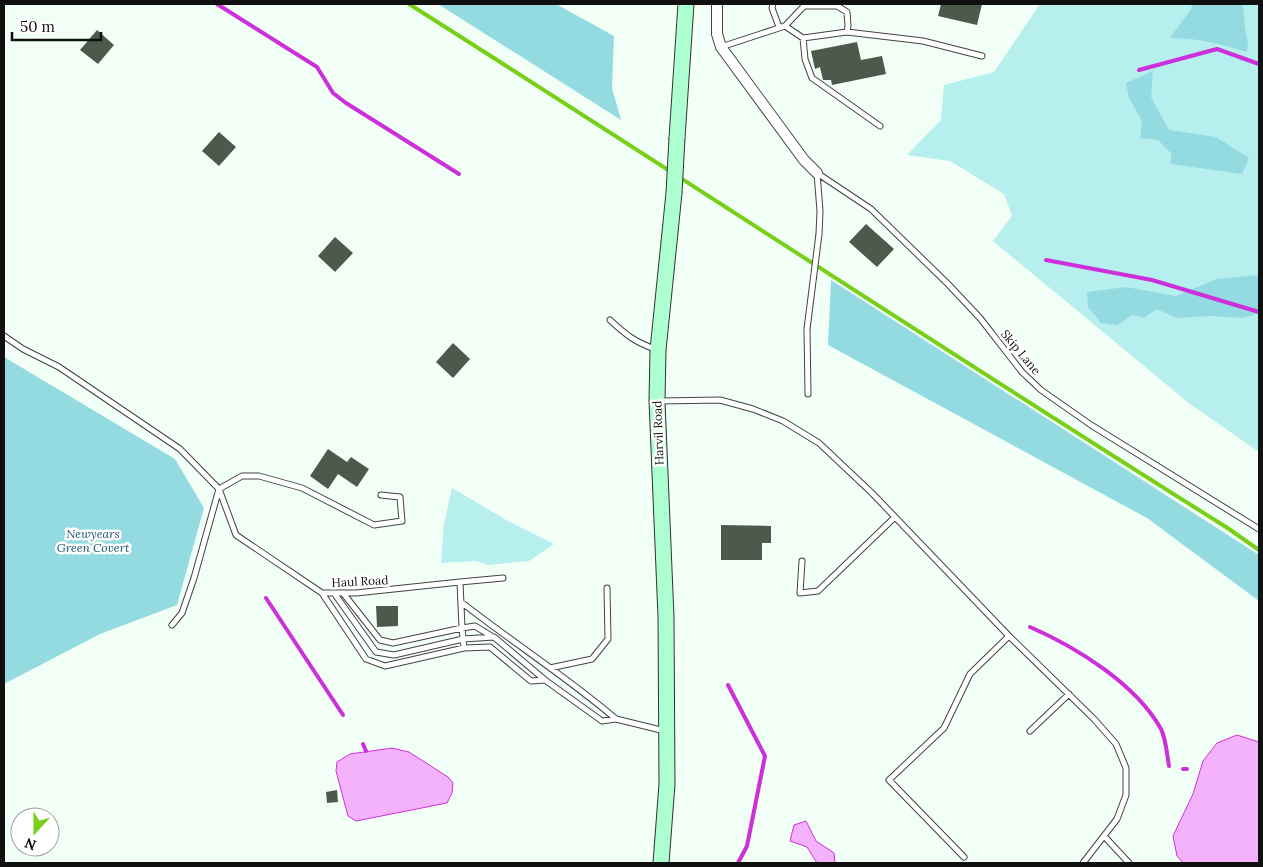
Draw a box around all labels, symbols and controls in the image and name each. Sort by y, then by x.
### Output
scale bar [12,10,101,42]
text: 50 m [20,17,55,36]
street label: Skip Lane [998,326,1044,378]
street label: Harvil Road [649,401,667,465]
park label: Newyears Green Covert [57,526,130,555]
street label: Haul Road [331,572,389,590]
north arrow [10,807,60,857]
text: N [22,834,39,854]

